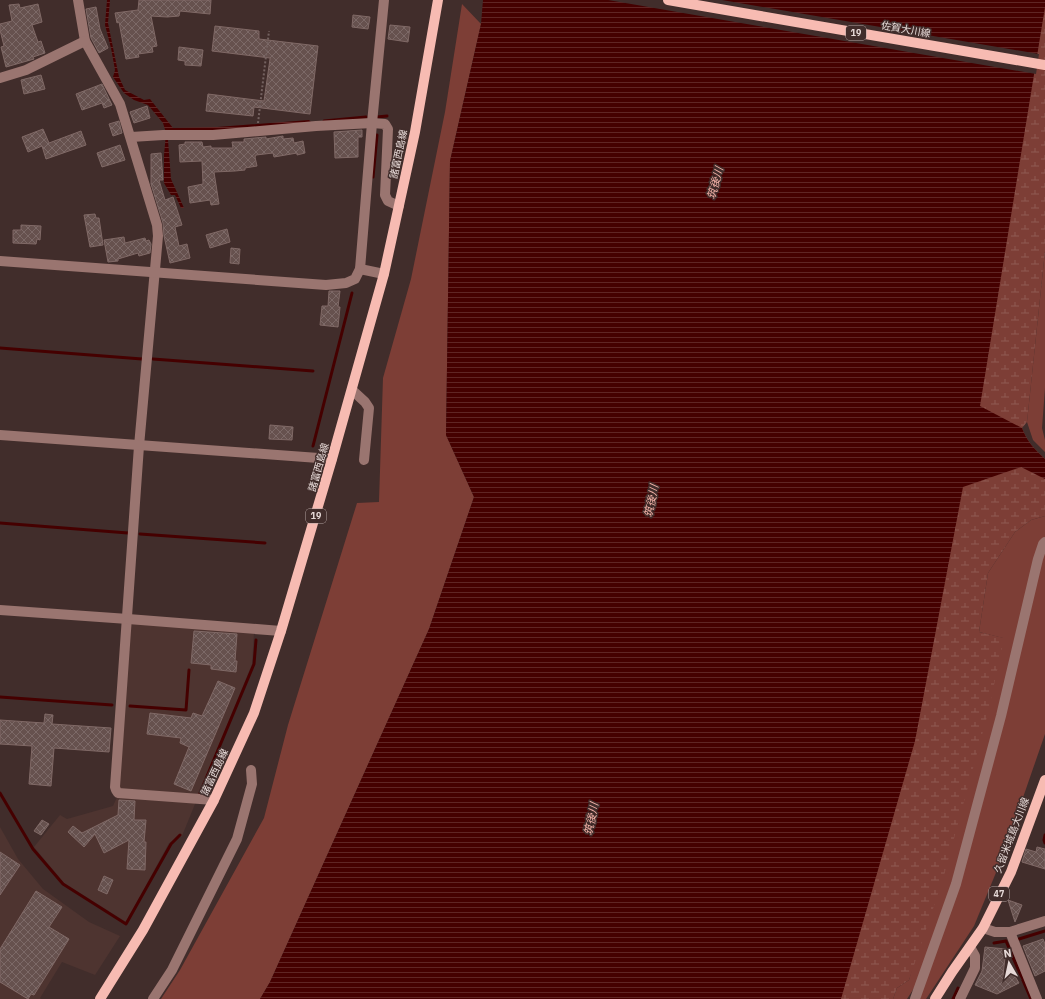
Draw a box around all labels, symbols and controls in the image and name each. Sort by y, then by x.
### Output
street label: 佐賀大川線 [880,19,932,40]
road number: 19 [846,26,866,40]
street label: 諸富西島線 [387,128,410,180]
water label: 筑後川 [704,164,726,201]
street label: 諸富西島線 [305,441,332,493]
water label: 筑後川 [641,482,661,519]
road number: 19 [306,509,326,523]
street label: 諸富西島線 [198,747,231,798]
street label: 久留米城島大川線 [991,796,1032,875]
water label: 筑後川 [581,800,601,837]
road number: 47 [989,887,1009,901]
north arrow [989,943,1029,983]
text: N [1002,946,1012,961]

